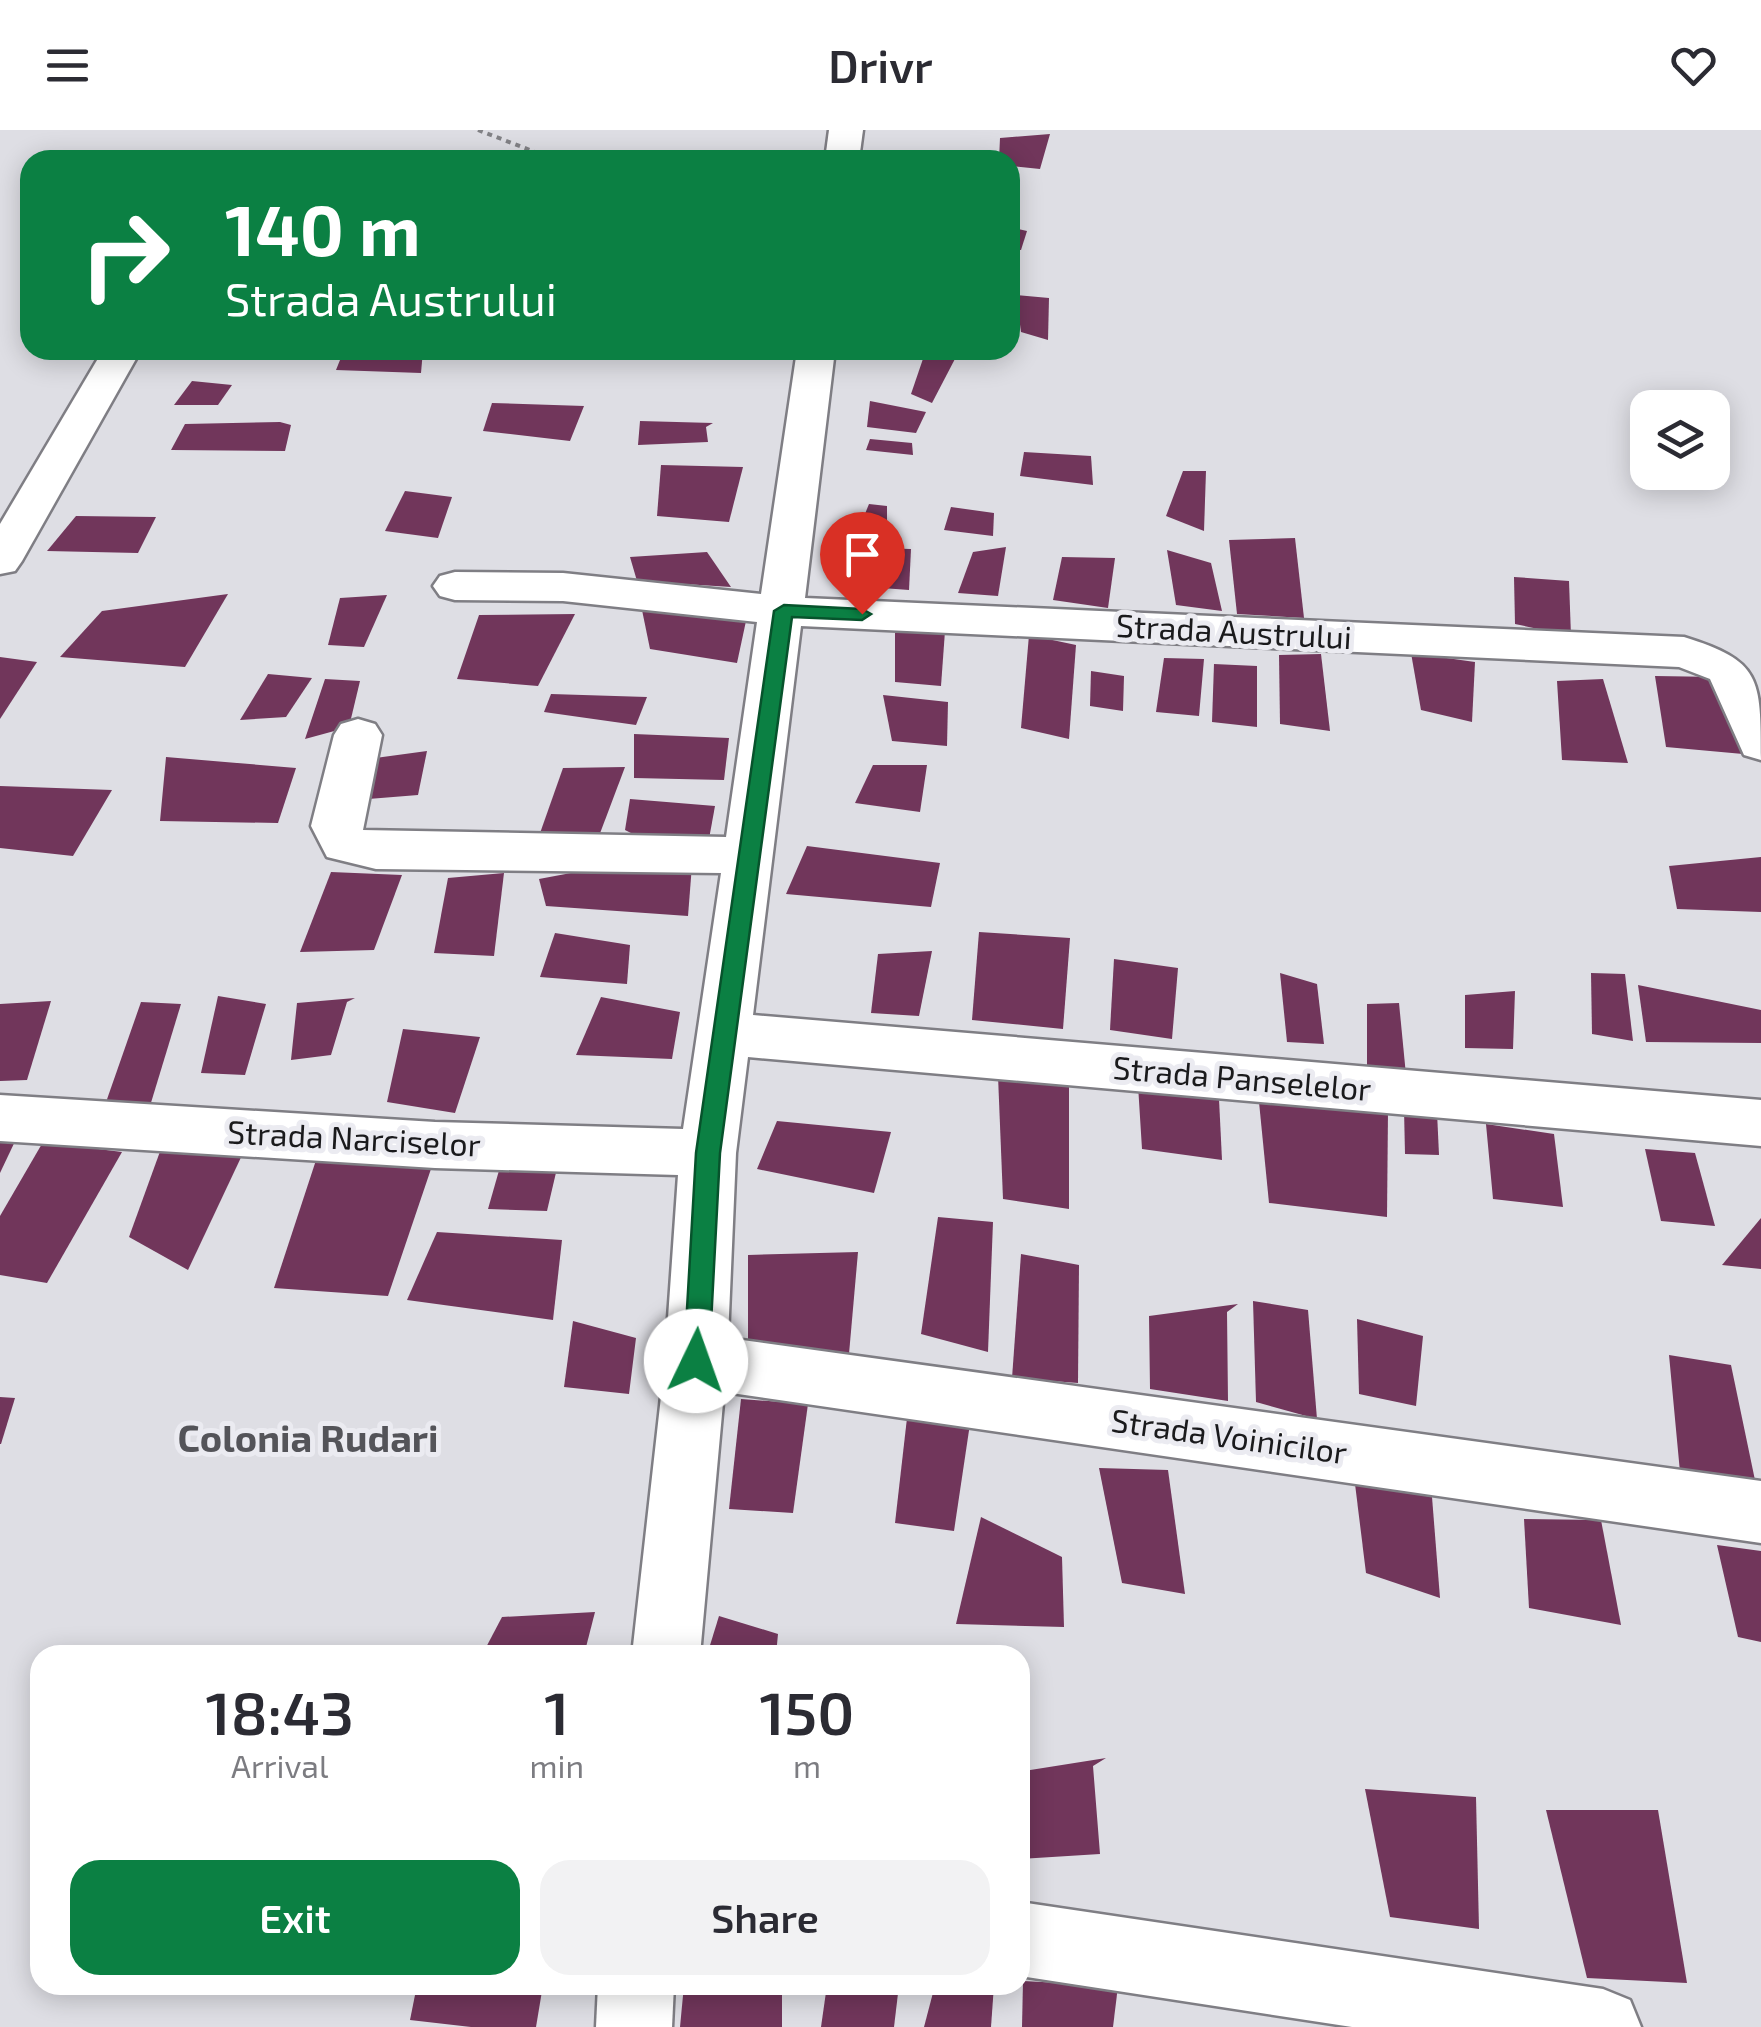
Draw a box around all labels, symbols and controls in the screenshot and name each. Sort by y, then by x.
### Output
icon: menu [40,38,95,93]
text: Drivr [828,38,933,92]
icon: heart [1666,38,1721,93]
text: 140 m [225,186,421,270]
icon: right [60,190,190,320]
text: Strada Austrului [225,271,557,325]
map controls [1630,390,1730,490]
button: layers [1630,390,1730,490]
pin [820,512,905,615]
icon: arrive [835,527,890,582]
street label: Strada Austrului [1115,605,1353,655]
street label: Strada Panselelor [1112,1047,1373,1107]
street label: Strada Narciselor [227,1111,482,1163]
position arrow [644,1309,748,1413]
street label: Strada Voinicilor [1109,1400,1350,1470]
district label: Colonia Rudari [177,1414,439,1460]
text: 18:43 [206,1675,354,1747]
text: 1 [544,1675,569,1747]
text: 150 [760,1675,854,1747]
text: Arrival [231,1746,328,1784]
text: min [529,1746,584,1784]
text: m [793,1746,821,1784]
button: Exit [70,1860,520,1975]
button: Share [540,1860,990,1975]

